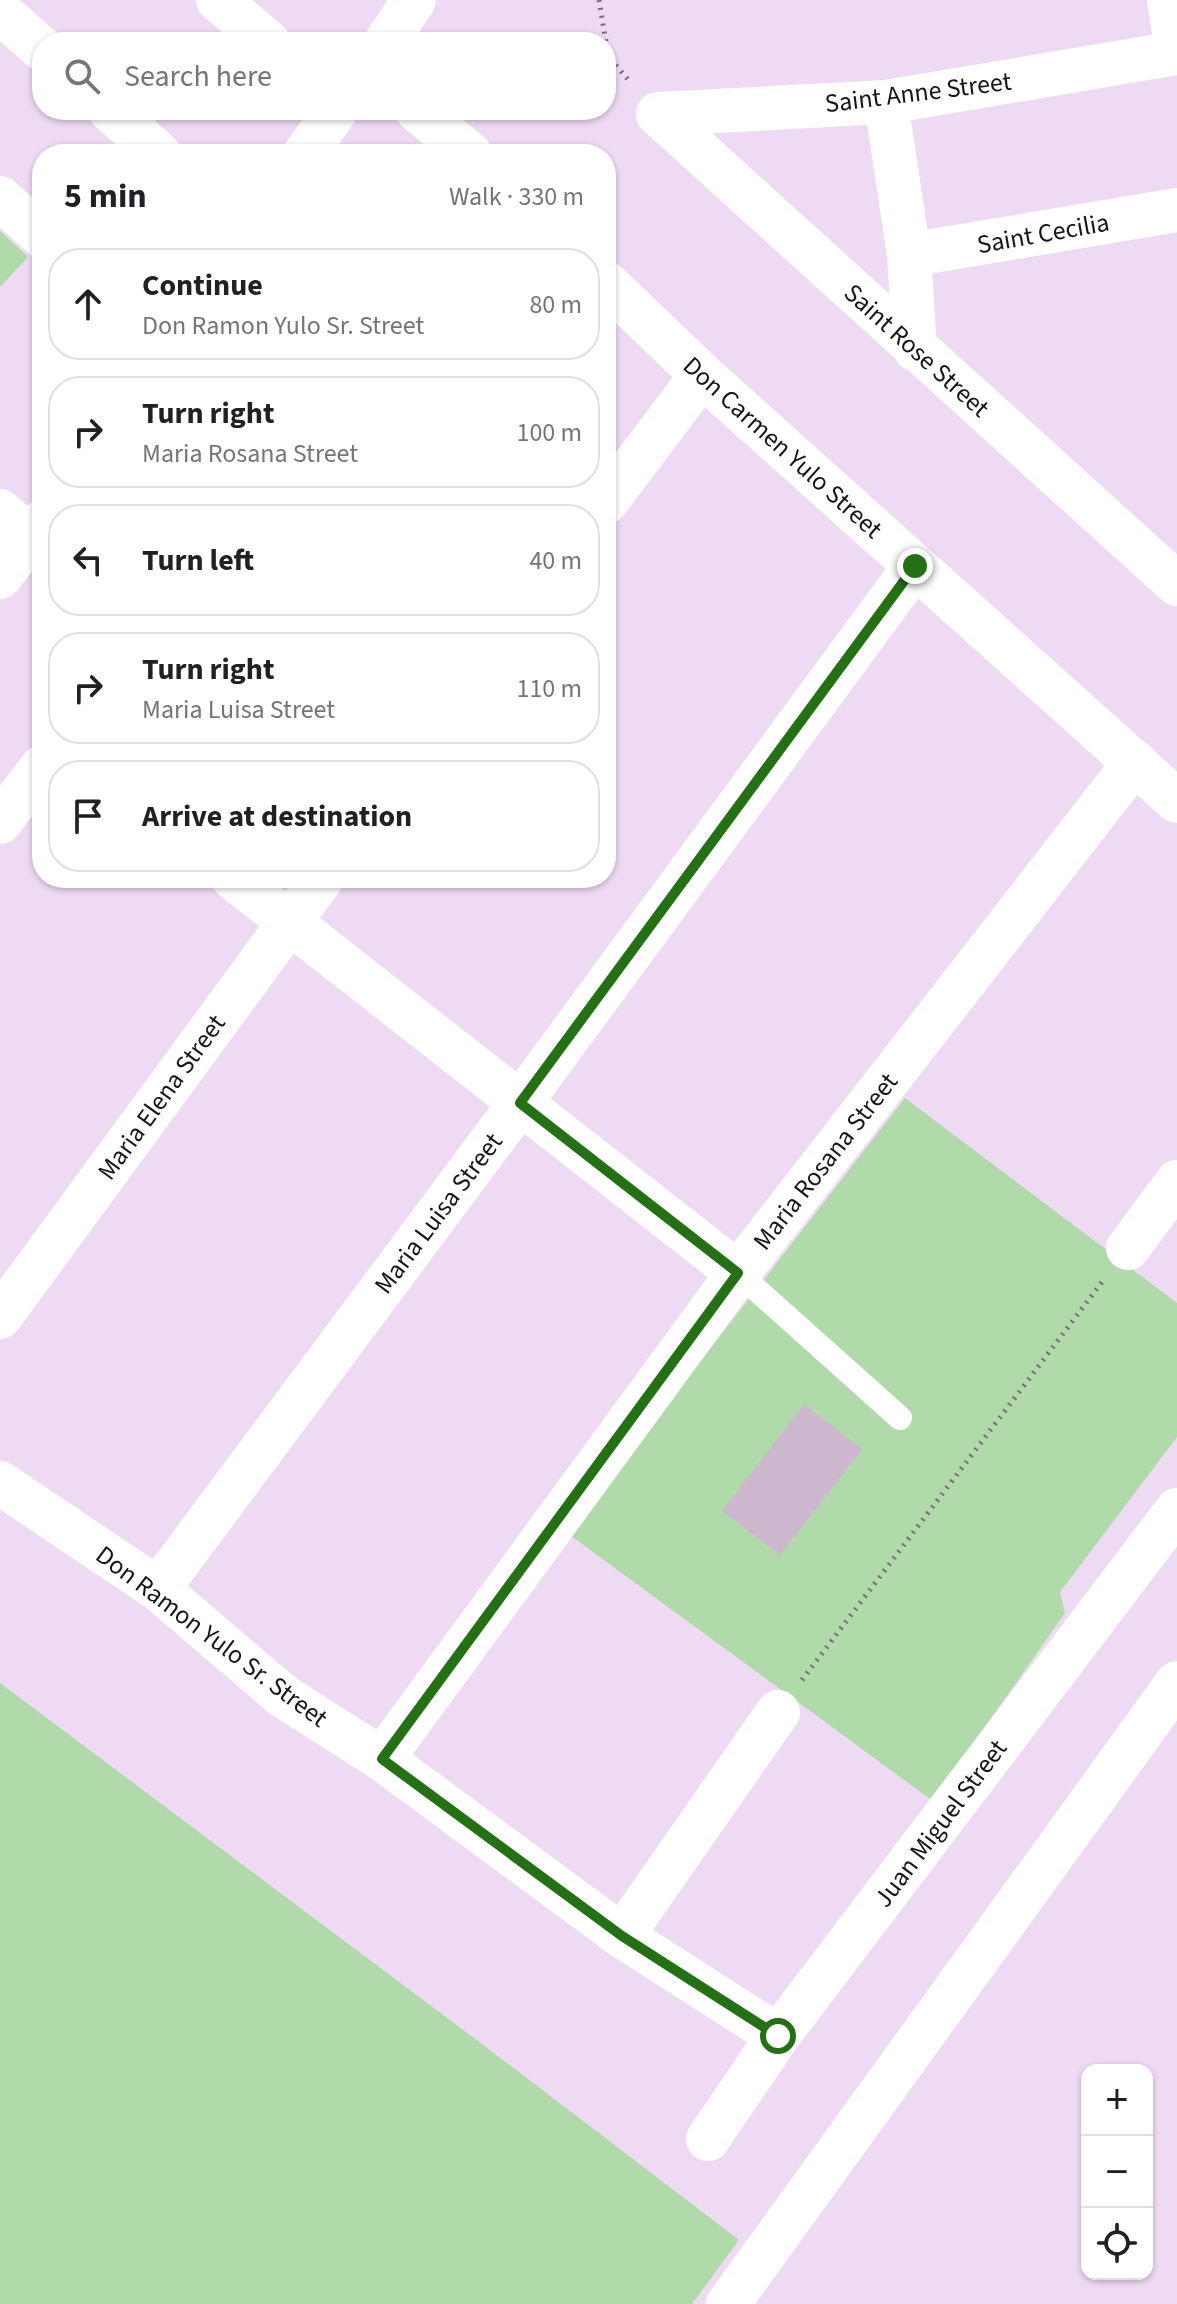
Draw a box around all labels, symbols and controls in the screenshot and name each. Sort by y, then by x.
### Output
search box [32,32,616,120]
icon: search [60,54,104,98]
text: Search here [124,55,272,98]
street label: Saint Anne Street [823,63,1014,122]
text: 5 min [64,172,147,221]
text: Walk · 330 m [449,178,584,215]
street label: Saint Cecilia [974,204,1112,263]
text: Continue [142,264,263,307]
street label: Saint Rose Street [836,275,998,426]
icon: ahead [66,282,110,326]
text: 80 m [529,286,582,323]
text: Don Ramon Yulo Sr. Street [142,307,424,344]
street label: Don Carmen Yulo Street [675,348,891,547]
text: Turn right [142,392,274,435]
icon: right [66,410,110,454]
text: 100 m [516,414,582,451]
text: Maria Rosana Street [142,435,358,472]
icon: left [66,538,110,582]
text: Turn left [142,539,254,582]
text: 40 m [529,542,582,579]
route end [897,548,933,584]
text: Turn right [142,648,274,691]
icon: right [66,666,110,710]
text: 110 m [516,670,582,707]
text: Maria Luisa Street [142,691,335,728]
icon: arrive [66,794,110,838]
text: Arrive at destination [142,795,412,838]
street label: Maria Elena Street [89,1007,234,1188]
street label: Maria Rosana Street [744,1065,907,1258]
street label: Maria Luisa Street [366,1125,511,1301]
street label: Don Ramon Yulo Sr. Street [88,1537,336,1736]
street label: Juan Miguel Street [865,1732,1016,1915]
route start [760,2018,796,2054]
map controls [1081,2064,1153,2280]
button: + [1081,2064,1153,2136]
button: − [1081,2136,1153,2208]
button: locate [1081,2208,1153,2280]

